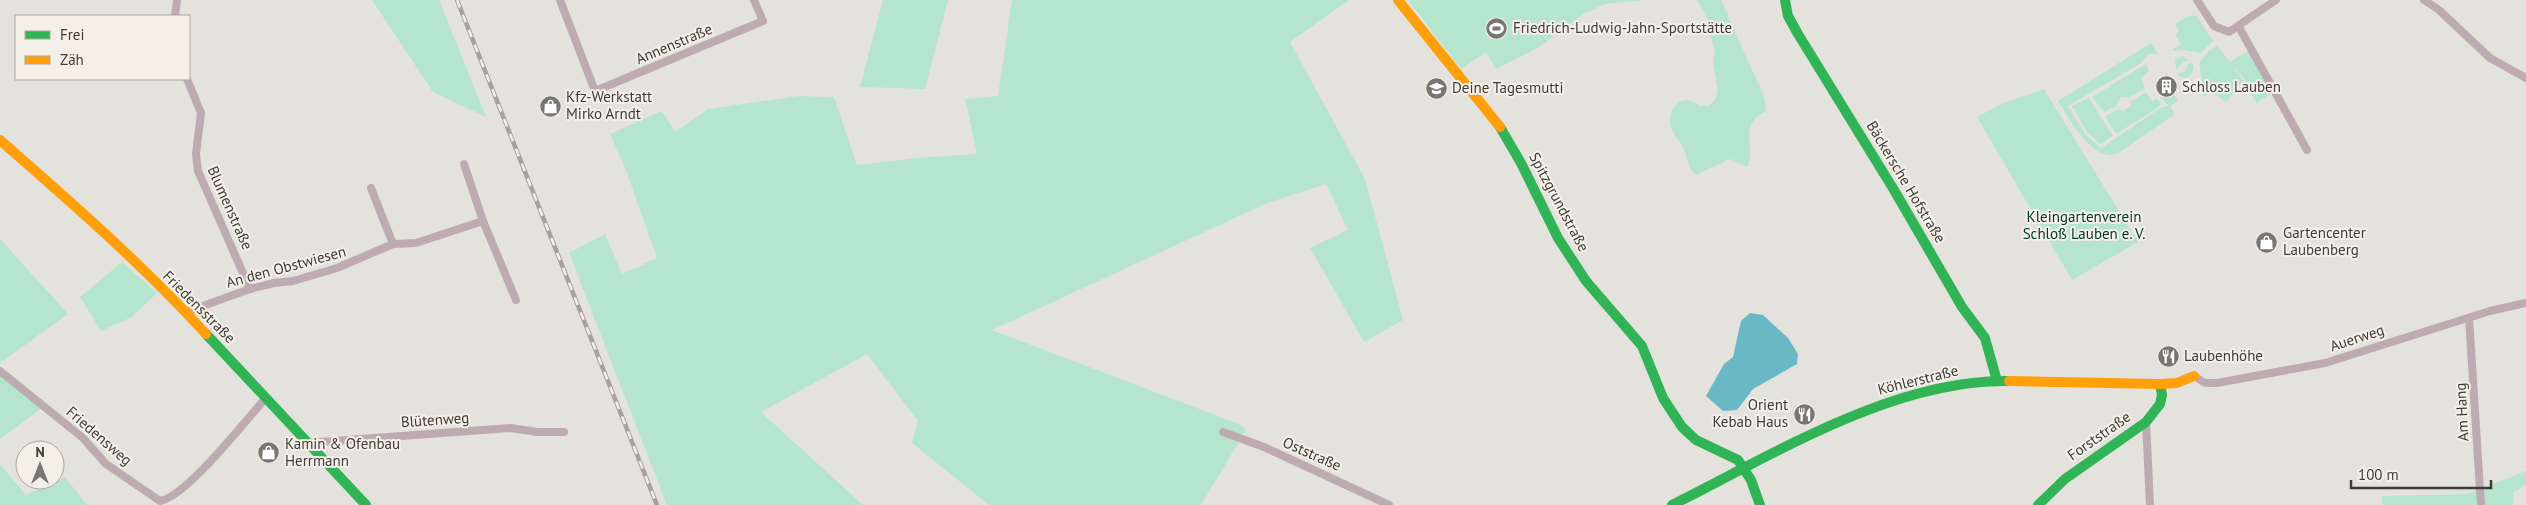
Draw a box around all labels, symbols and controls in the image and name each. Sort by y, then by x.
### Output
legend [15,15,190,80]
sports icon: Friedrich-Ludwig-Jahn-Sportstätte [1485,16,1509,40]
place label: Friedrich-Ludwig-Jahn-Sportstätte [1513,18,1732,37]
street label: Annenstraße [633,19,715,68]
text: Frei [60,25,85,44]
text: Zäh [60,50,84,69]
building icon: Schloss Lauben [2154,75,2178,99]
school or university icon: Deine Tagesmutti [1424,76,1448,100]
place label: Schloss Lauben [2182,77,2281,96]
place label: Deine Tagesmutti [1452,78,1563,97]
place label: Kfz-Werkstatt Mirko Arndt [566,87,652,123]
shop icon: Kfz-Werkstatt Mirko Arndt [538,94,562,118]
street label: Bäckersche Hofstraße [1863,117,1950,246]
street label: Spitzgrundstraße [1525,149,1594,255]
street label: Blumenstraße [204,163,257,253]
park label: Kleingartenverein Schloß Lauben e. V. [2023,207,2145,243]
place label: Gartencenter Laubenberg [2283,223,2366,259]
shop icon: Gartencenter Laubenberg [2255,230,2279,254]
street label: An den Obstwiesen [224,241,348,292]
street label: Friedensstraße [159,266,240,347]
street label: Auerweg [2327,320,2386,355]
restaurant icon: Laubenhöhe [2156,344,2180,368]
place label: Laubenhöhe [2184,346,2263,365]
street label: Köhlerstraße [1876,360,1960,399]
street label: Am Hang [2450,382,2473,442]
place label: Orient Kebab Haus [1712,395,1788,431]
street label: Friedensweg [63,402,136,469]
restaurant icon: Orient Kebab Haus [1792,402,1816,426]
street label: Forststraße [2063,407,2134,464]
street label: Blütenweg [400,408,470,431]
street label: Oststraße [1280,432,1344,475]
place label: Kamin & Ofenbau Herrmann [285,434,400,470]
north arrow [15,440,65,490]
shop icon: Kamin & Ofenbau Herrmann [257,441,281,465]
text: N [35,443,45,461]
scale bar [2351,458,2491,490]
text: 100 m [2358,465,2399,484]

